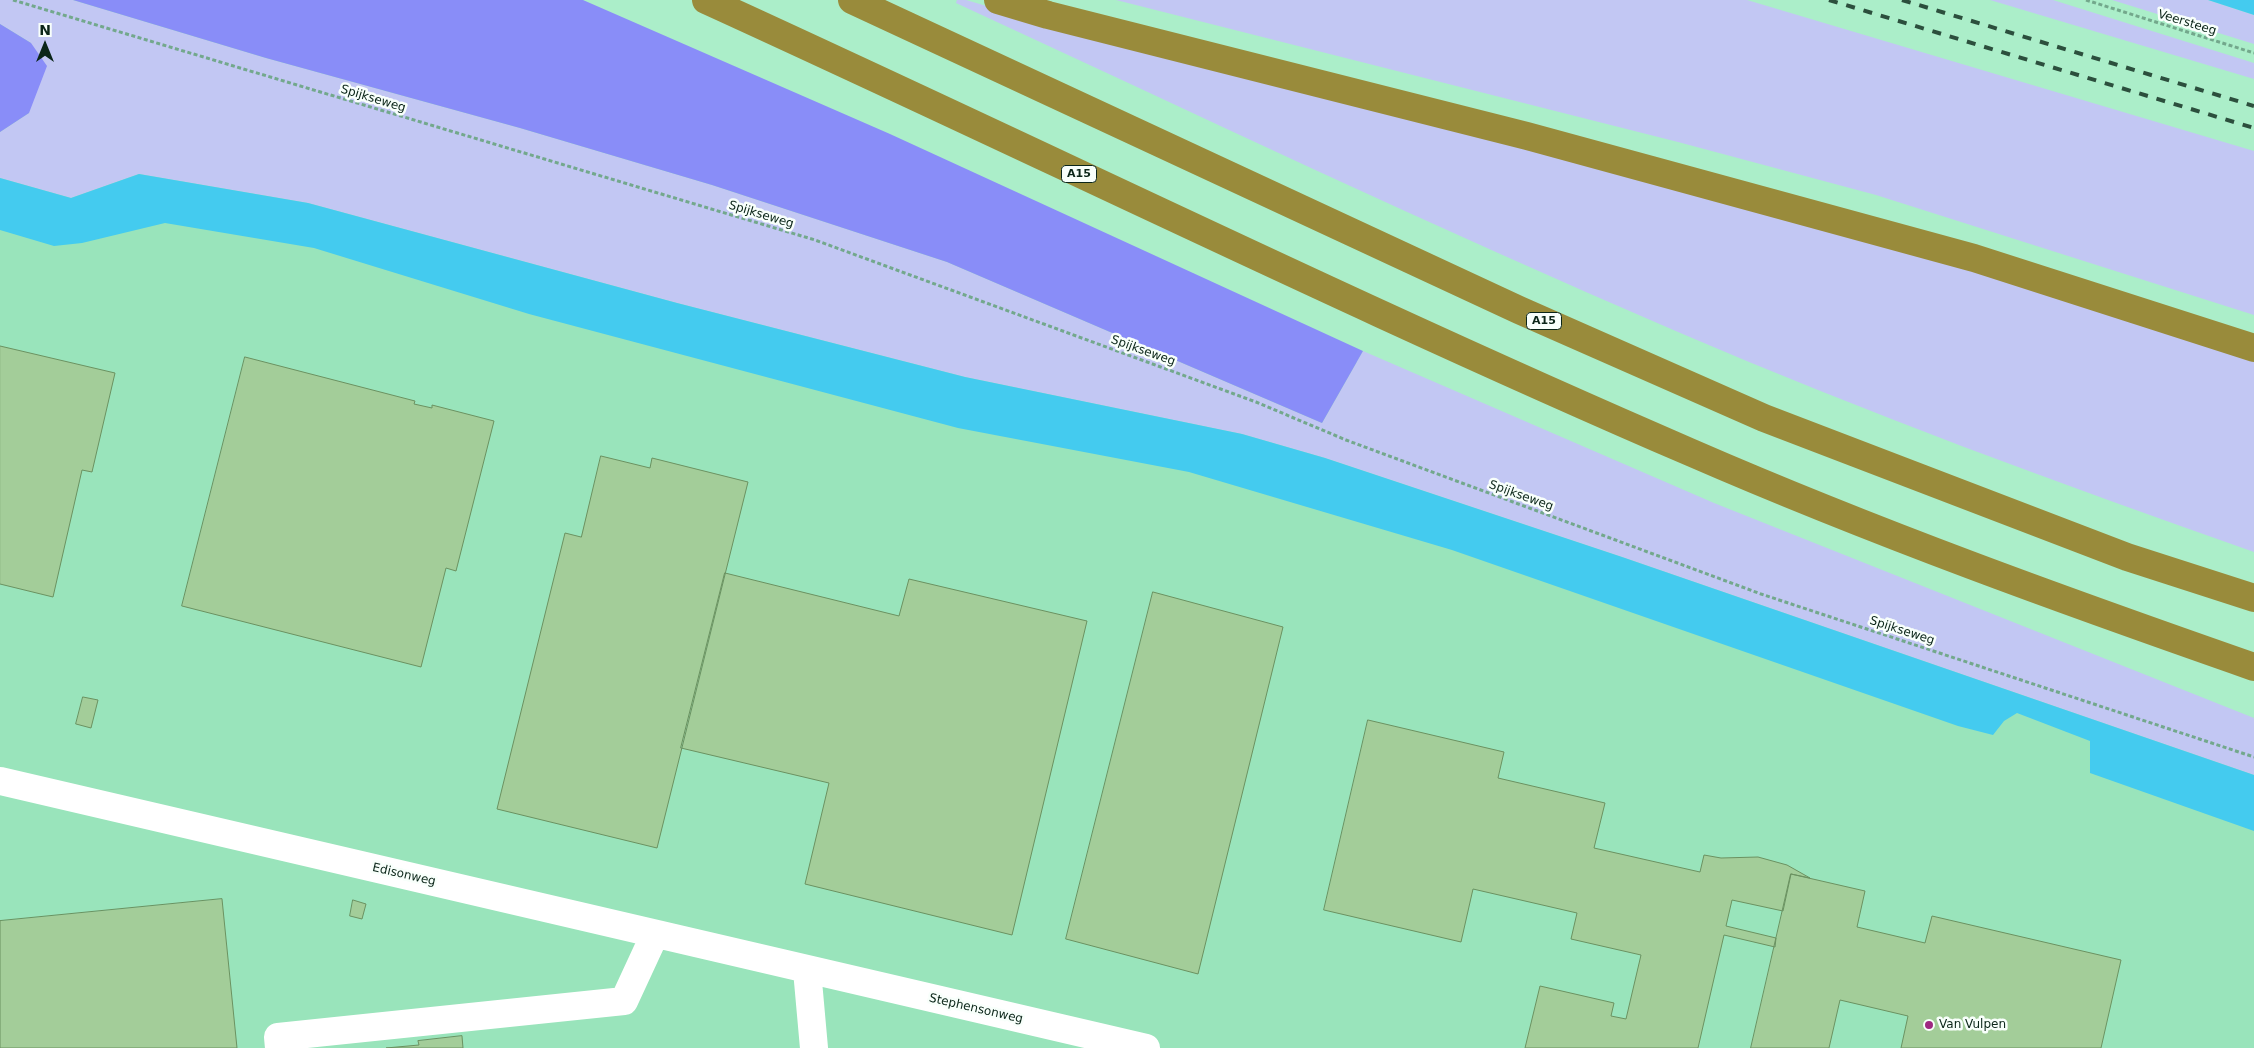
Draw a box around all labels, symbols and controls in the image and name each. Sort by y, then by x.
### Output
street label: Veersteeg [2156,7,2218,39]
north arrow [20,20,70,70]
text: N [39,22,51,38]
street label: Spijkseweg [339,82,407,116]
road number: A15 [1062,165,1096,182]
street label: Spijkseweg [727,198,795,232]
road number: A15 [1526,312,1562,330]
street label: Spijkseweg [1109,333,1177,369]
street label: Spijkseweg [1487,478,1555,514]
street label: Spijkseweg [1868,614,1936,648]
street label: Edisonweg [371,861,437,889]
street label: Stephensonweg [928,991,1024,1027]
place label: Van Vulpen [1939,1018,2006,1032]
marker: Van Vulpen [1923,1019,1935,1031]

